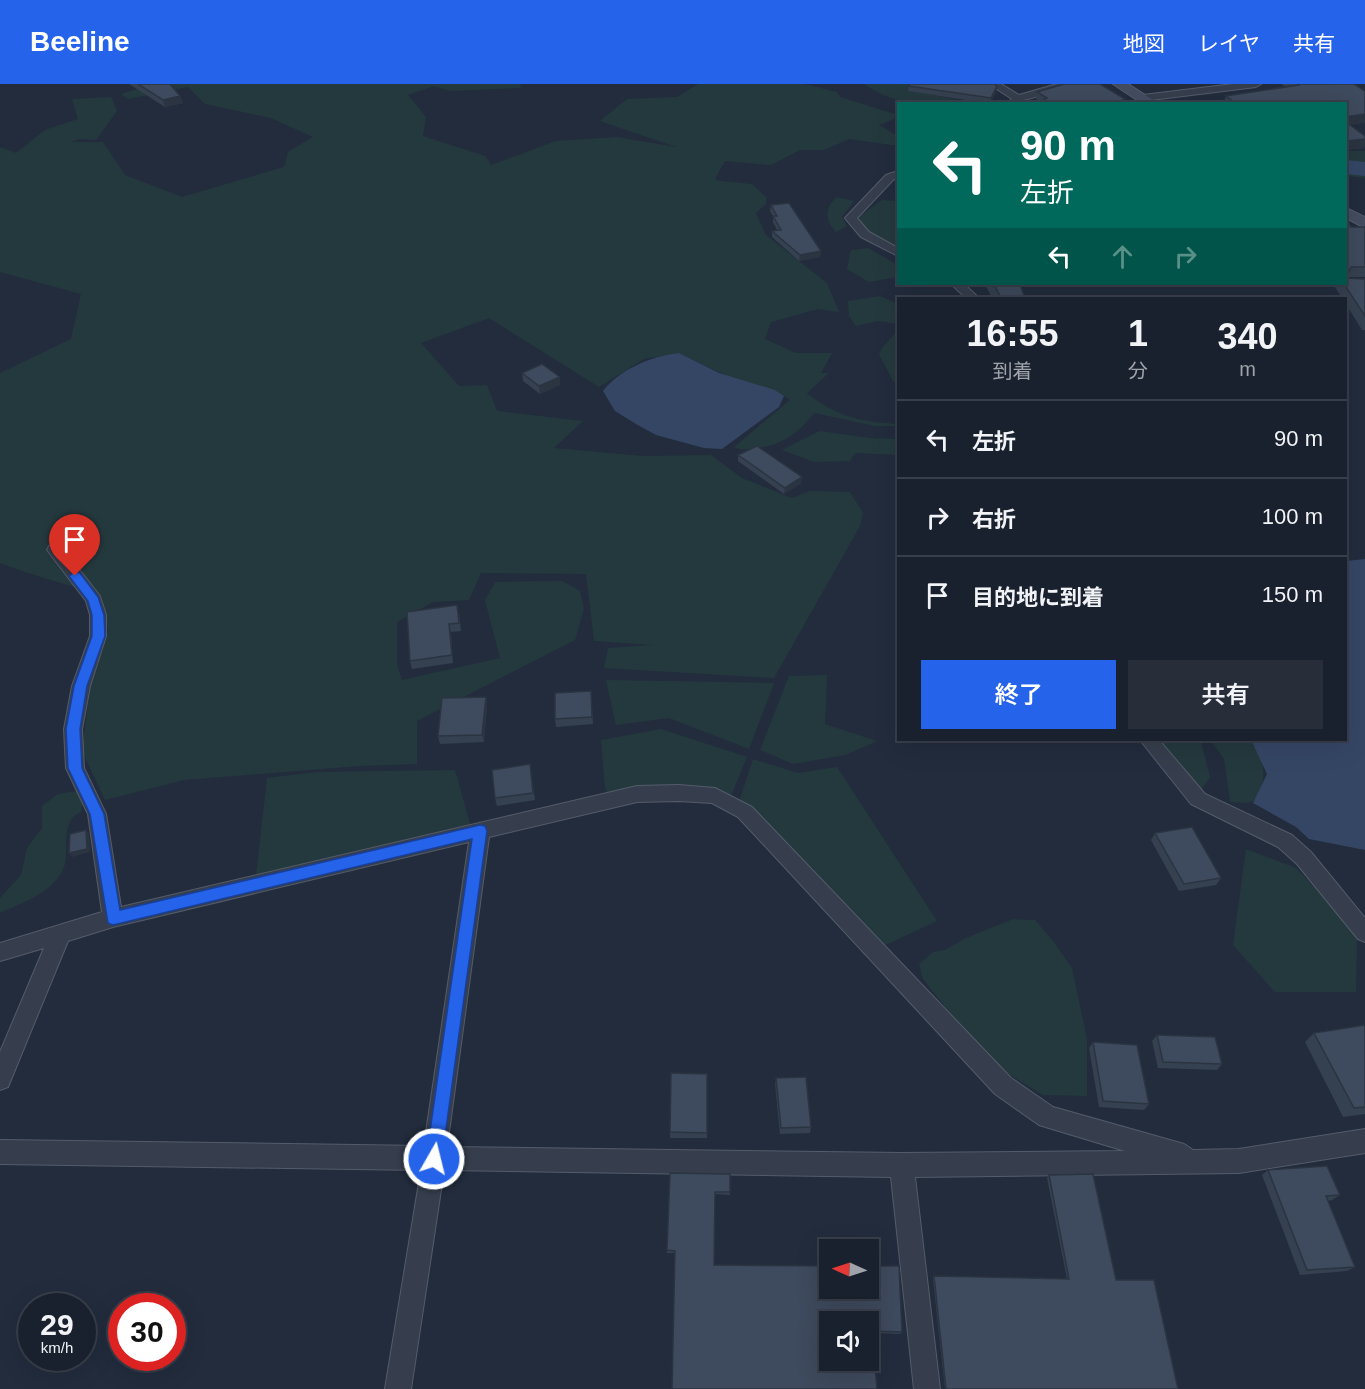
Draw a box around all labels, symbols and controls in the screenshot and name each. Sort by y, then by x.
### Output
text: Beeline [30,26,130,57]
text: 地図 [1123,32,1165,55]
text: レイヤ [1198,32,1260,55]
text: 共有 [1293,32,1335,55]
text: 90 m [1020,122,1116,169]
icon: left [921,126,999,204]
text: 左折 [1020,178,1074,208]
icon: left [1043,240,1076,273]
icon: ahead [1106,240,1139,273]
icon: right [1169,240,1202,273]
text: 16:55 [966,313,1059,354]
text: 1 [1128,313,1148,354]
text: 340 [1217,316,1278,357]
text: m [1239,358,1256,380]
text: 到着 [992,360,1032,382]
text: 分 [1128,360,1148,382]
icon: left [921,423,954,456]
text: 90 m [1274,426,1323,451]
text: 左折 [972,429,1016,454]
icon: right [921,501,954,534]
text: 100 m [1262,504,1323,529]
text: 右折 [972,507,1016,532]
pin [49,514,100,576]
icon: arrive [58,523,91,556]
icon: arrive [921,579,954,612]
text: 150 m [1262,582,1323,607]
text: 目的地に到着 [972,585,1104,610]
button: 終了 [921,660,1116,729]
button: 共有 [1128,660,1323,729]
position arrow [402,1127,466,1191]
north arrow [819,1239,879,1299]
map controls [819,1239,879,1371]
speed limit sign: 30 [108,1293,186,1371]
text: 29 [40,1308,74,1341]
button: sound [819,1311,879,1371]
text: km/h [41,1339,73,1356]

